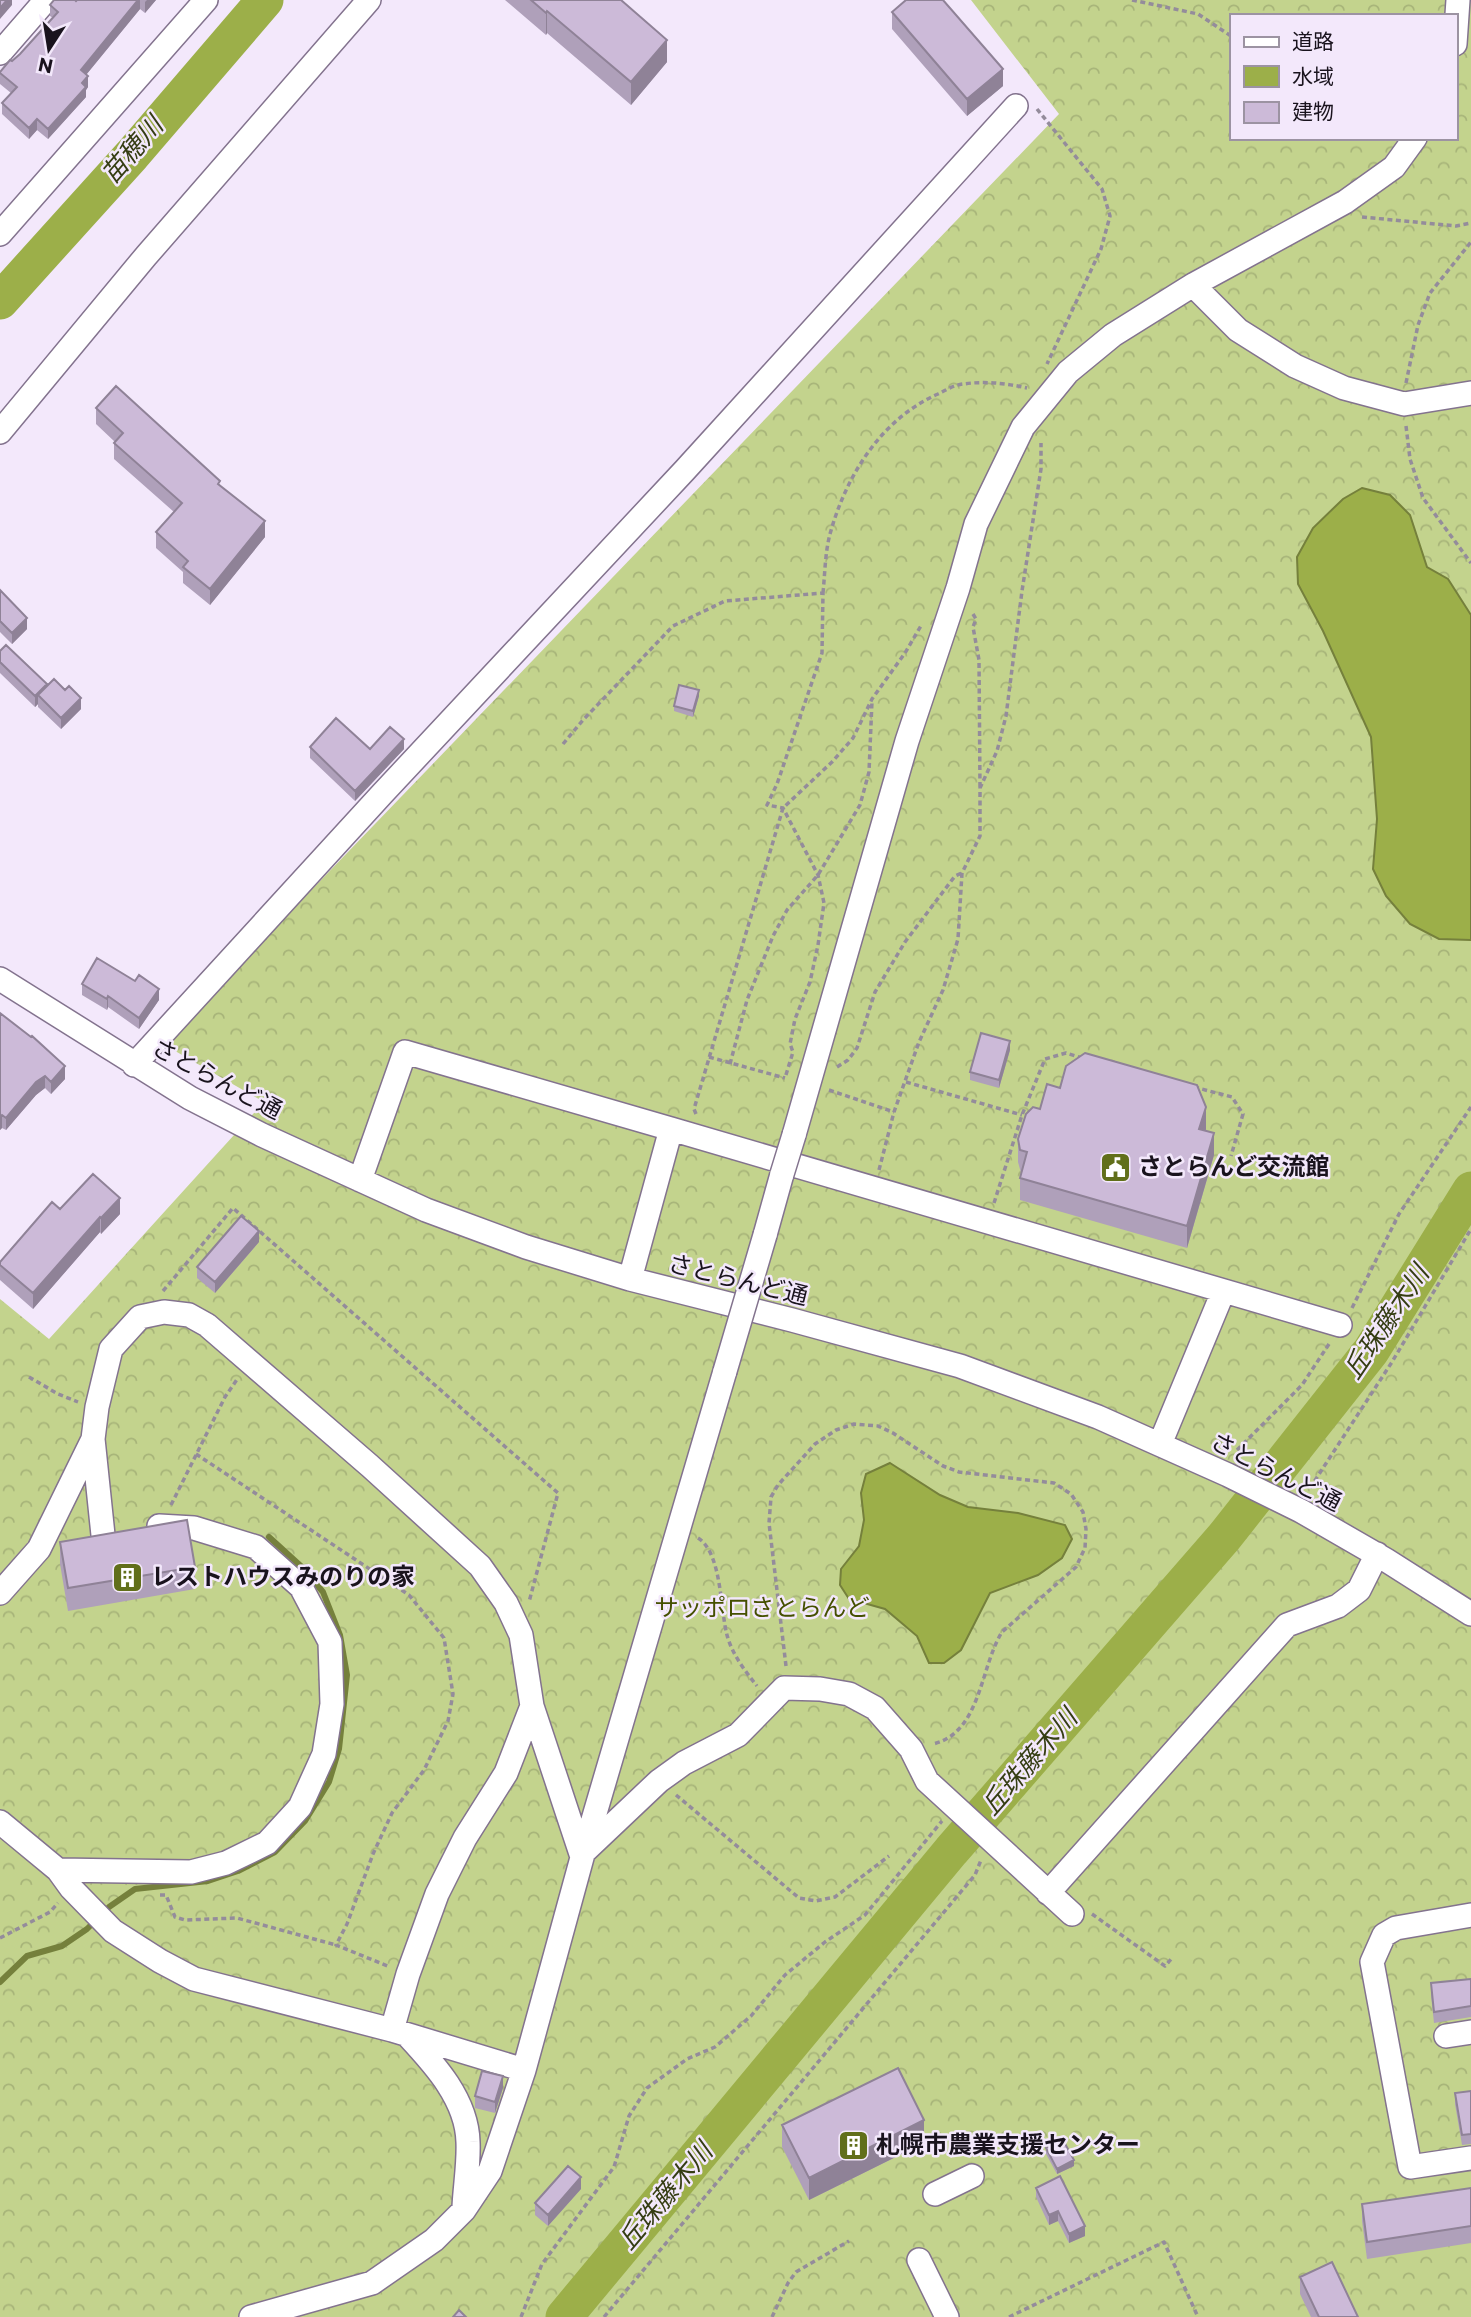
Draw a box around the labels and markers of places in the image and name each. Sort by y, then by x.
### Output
public building icon: さとらんど交流館 [1098,1150,1132,1184]
place label: さとらんど交流館 [1138,1151,1329,1180]
building icon: レストハウスみのりの家 [111,1560,145,1594]
place label: レストハウスみのりの家 [151,1561,415,1590]
building icon: 札幌市農業支援センター [836,2128,870,2162]
place label: 札幌市農業支援センター [876,2129,1140,2158]

